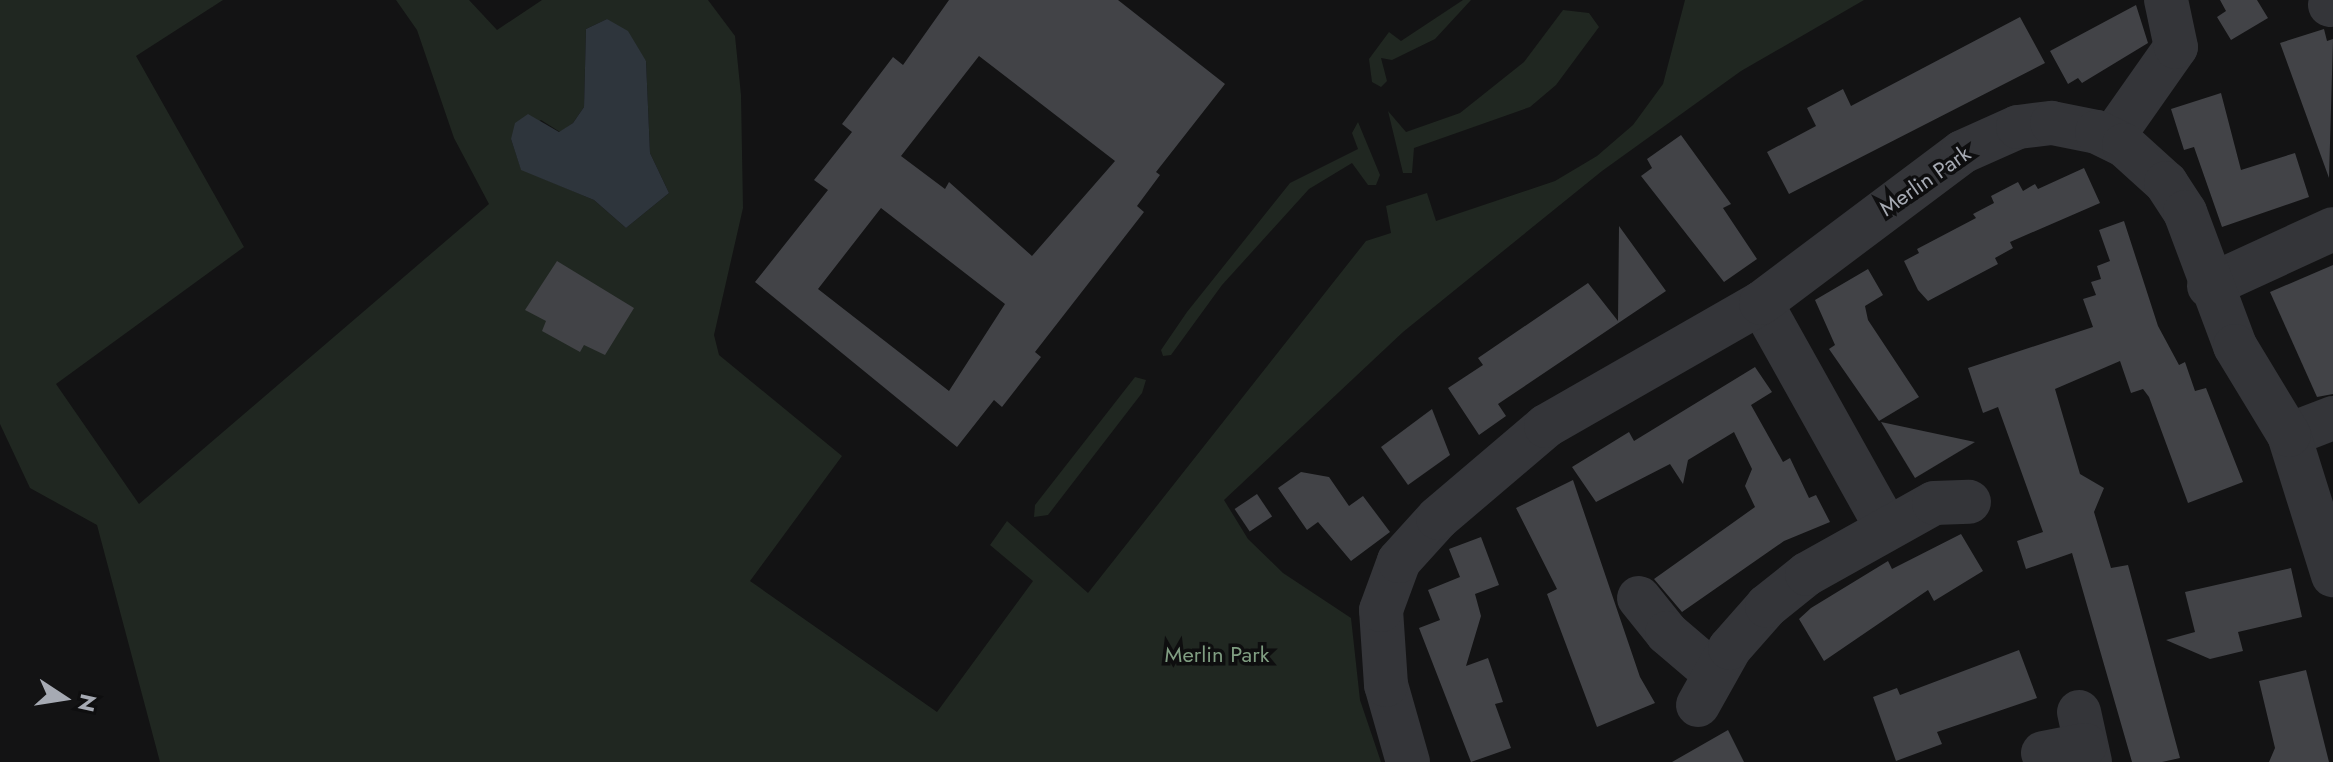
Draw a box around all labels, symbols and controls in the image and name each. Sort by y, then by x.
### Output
street label: Merlin Park [1874,140,1976,222]
park label: Merlin Park [1165,642,1269,668]
north arrow [24,658,104,738]
text: N [70,691,105,715]

